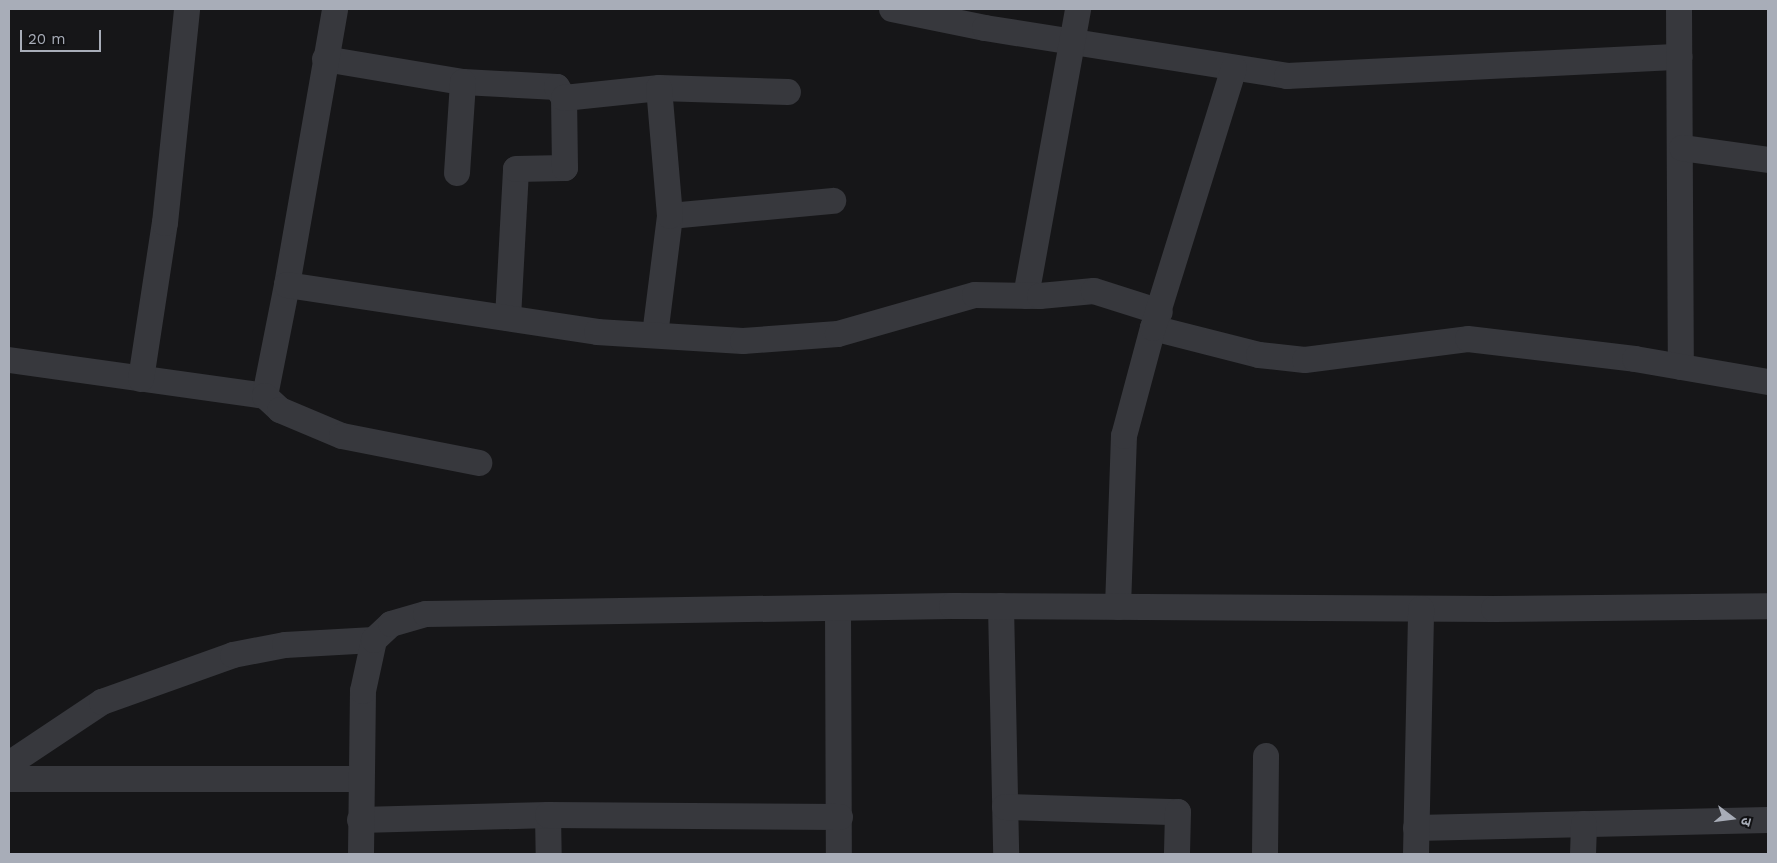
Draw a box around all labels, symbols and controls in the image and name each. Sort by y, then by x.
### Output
scale bar [22,20,104,52]
text: 20 m [28,30,66,48]
north arrow [1707,793,1757,843]
text: उ [1738,816,1755,828]

